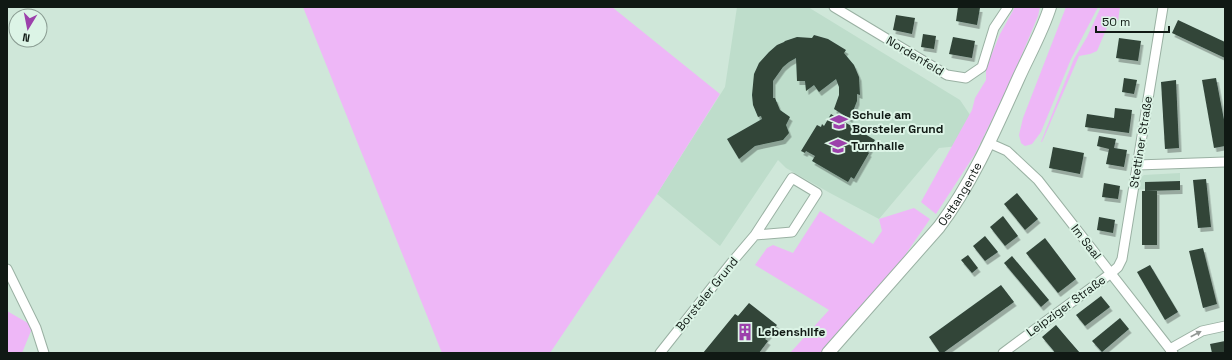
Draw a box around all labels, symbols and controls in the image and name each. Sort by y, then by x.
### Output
north arrow [8,8,48,48]
scale bar [1096,8,1169,34]
text: 50 m [1102,14,1130,30]
text: N [21,30,31,45]
street label: Nordenfeld [883,33,947,79]
street label: Stettiner Straße [1126,95,1156,189]
place label: Schule am Borsteler Grund [852,107,943,137]
school or university icon: Schule am Borsteler Grund [829,112,849,132]
school or university icon: Turnhalle [828,136,848,156]
place label: Turnhalle [851,138,904,154]
street label: Osttangente [934,159,986,229]
street label: Im Saal [1067,221,1105,263]
street label: Borsteler Grund [672,254,742,334]
street label: Leipziger Straße [1023,272,1109,340]
building icon: Lebenshilfe [735,322,755,342]
place label: Lebenshilfe [758,324,826,340]
one-way arrow [1190,331,1202,337]

